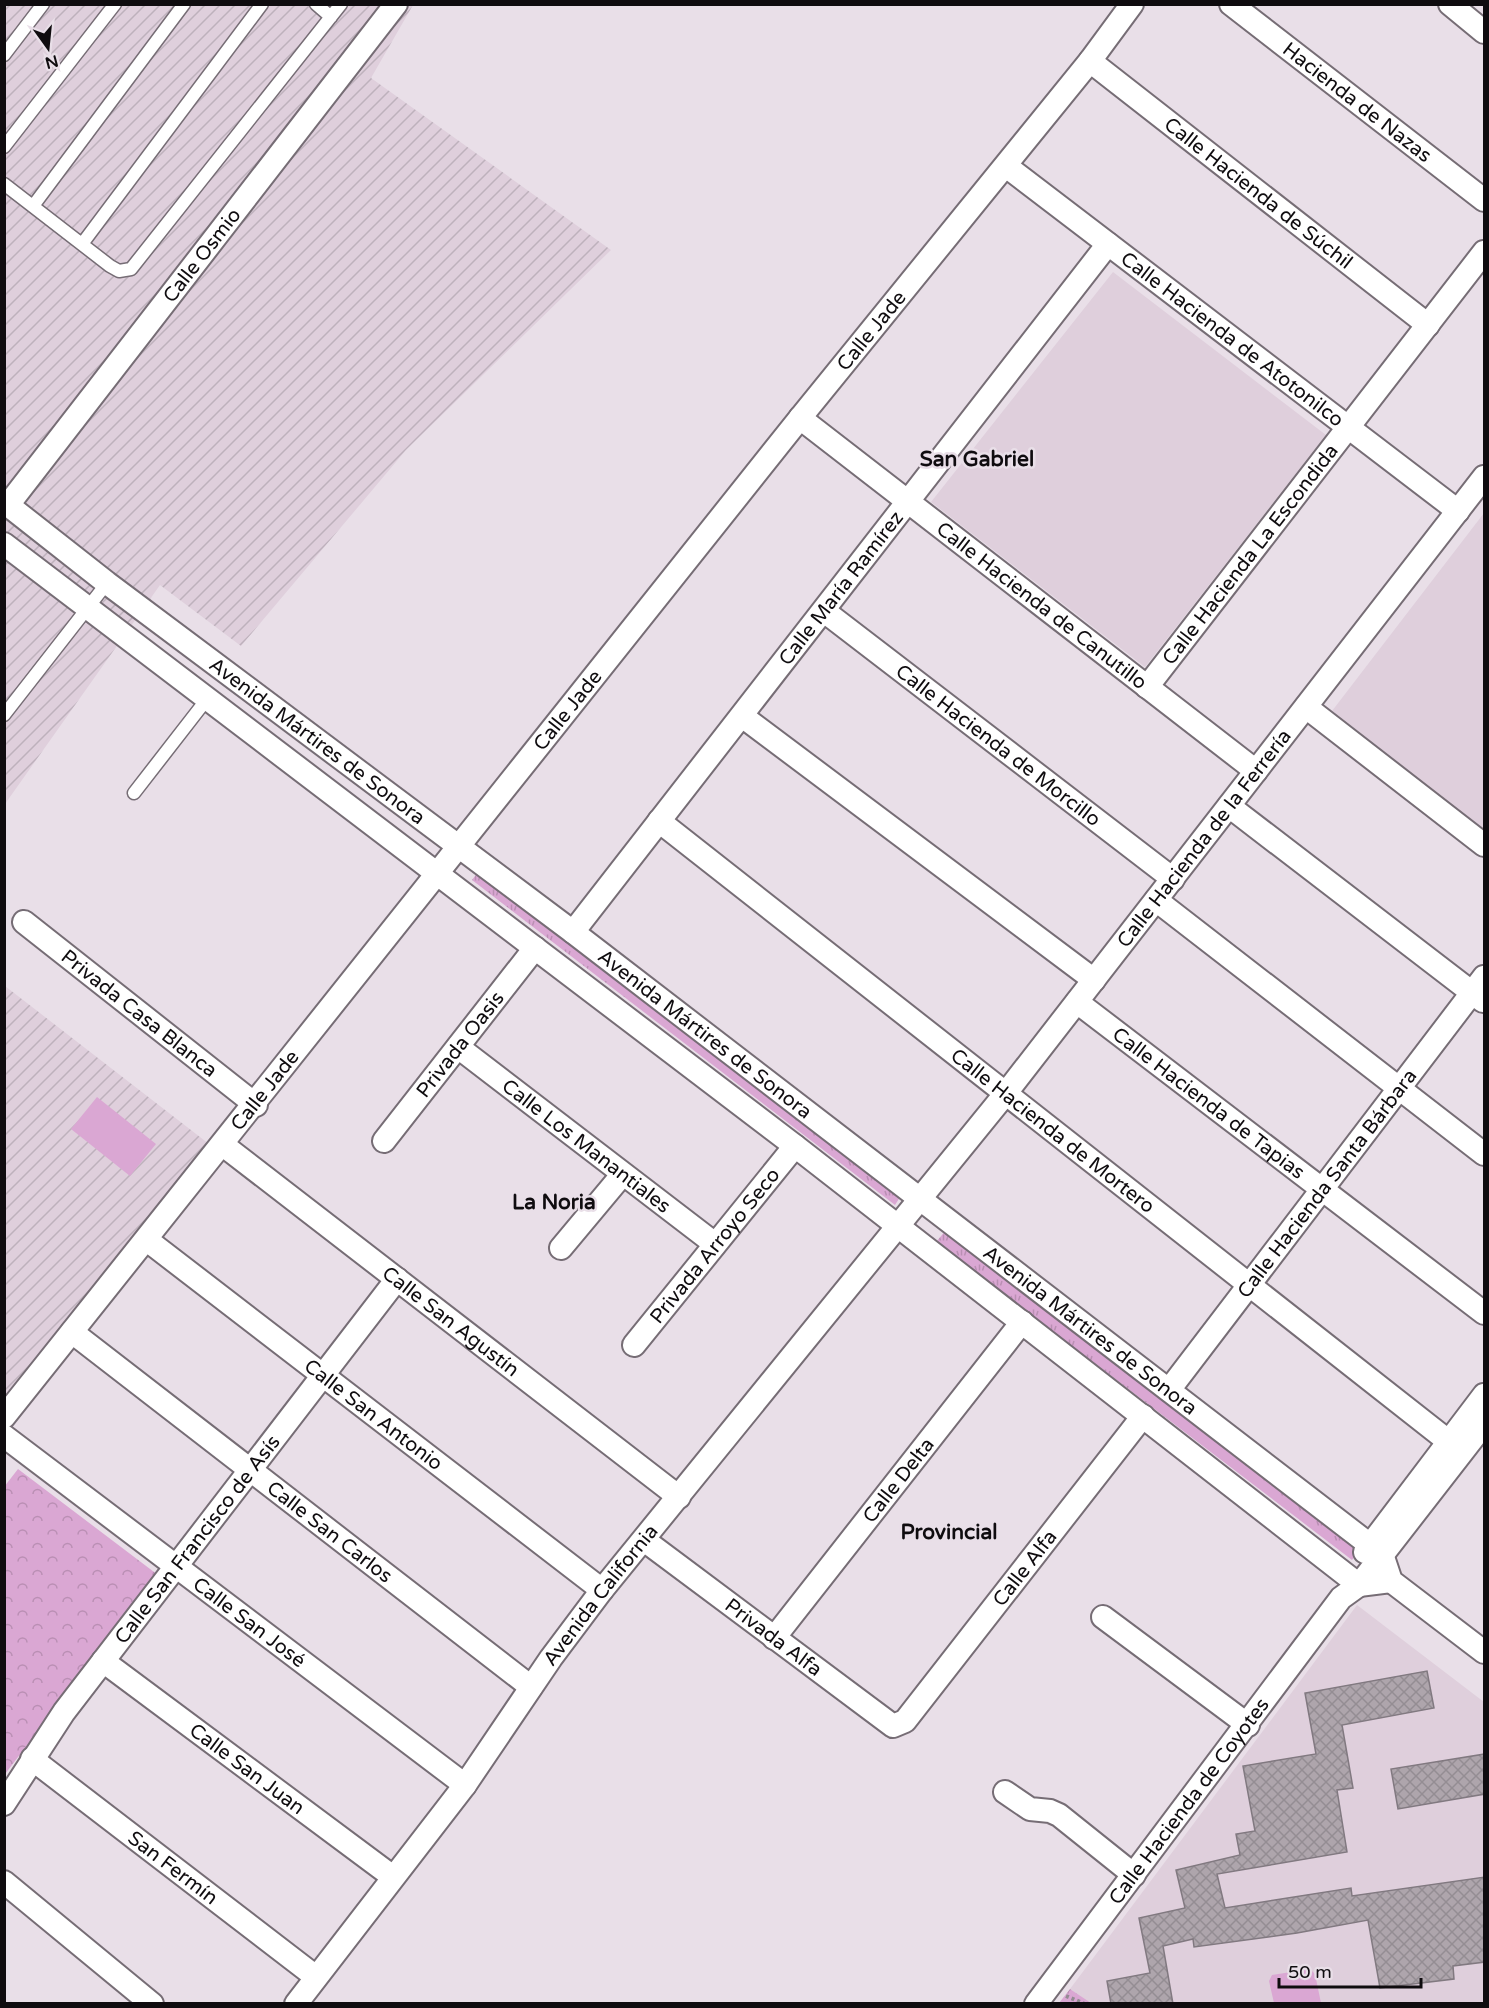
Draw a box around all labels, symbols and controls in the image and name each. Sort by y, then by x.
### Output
north arrow [18,18,78,78]
street label: Hacienda de Nazas [1278,38,1436,168]
text: N [43,50,60,73]
street label: Calle Hacienda de Súchil [1159,112,1357,275]
street label: Calle Osmio [158,204,246,308]
street label: Calle Hacienda de Atotonilco [1116,247,1348,432]
street label: Calle Jade [832,286,911,376]
street label: Calle Hacienda La Escondida [1158,440,1344,670]
district label: San Gabriel [920,447,1034,472]
street label: Calle María Ramírez [774,506,909,670]
street label: Calle Hacienda de Canutillo [931,517,1151,695]
street label: Avenida Mártires de Sonora [204,653,430,830]
street label: Calle Hacienda de Morcillo [891,660,1105,832]
street label: Calle Jade [529,666,607,756]
street label: Calle Hacienda de la Ferrería [1112,725,1297,953]
street label: Privada Casa Blanca [56,945,222,1083]
street label: Avenida Mártires de Sonora [593,945,816,1124]
street label: Privada Oasis [412,987,510,1103]
street label: Calle Hacienda de Tapias [1107,1022,1309,1185]
street label: Calle Hacienda de Mortero [946,1044,1159,1219]
street label: Calle Jade [226,1046,305,1136]
street label: Calle Hacienda Santa Bárbara [1233,1065,1422,1303]
street label: Calle Los Manantiales [497,1074,675,1219]
street label: Privada Arroyo Seco [645,1164,785,1329]
district label: La Noria [512,1190,596,1215]
street label: Avenida Mártires de Sonora [978,1241,1202,1421]
street label: Calle San Agustín [377,1261,524,1382]
street label: Calle San Antonio [299,1354,447,1476]
street label: Calle San Francisco de Asís [110,1431,286,1649]
street label: Calle Delta [858,1433,940,1528]
street label: Calle San Carlos [262,1476,397,1588]
street label: Avenida California [538,1520,663,1671]
district label: Provincial [901,1520,997,1545]
street label: Calle Alfa [988,1526,1062,1611]
street label: Calle San José [188,1572,310,1673]
street label: Privada Alfa [720,1594,826,1682]
street label: Calle Hacienda de Coyotes [1104,1693,1275,1910]
street label: Calle San Juan [184,1719,309,1820]
street label: San Fermín [123,1826,222,1910]
scale bar [1279,1951,1422,1989]
text: 50 m [1288,1961,1332,1983]

